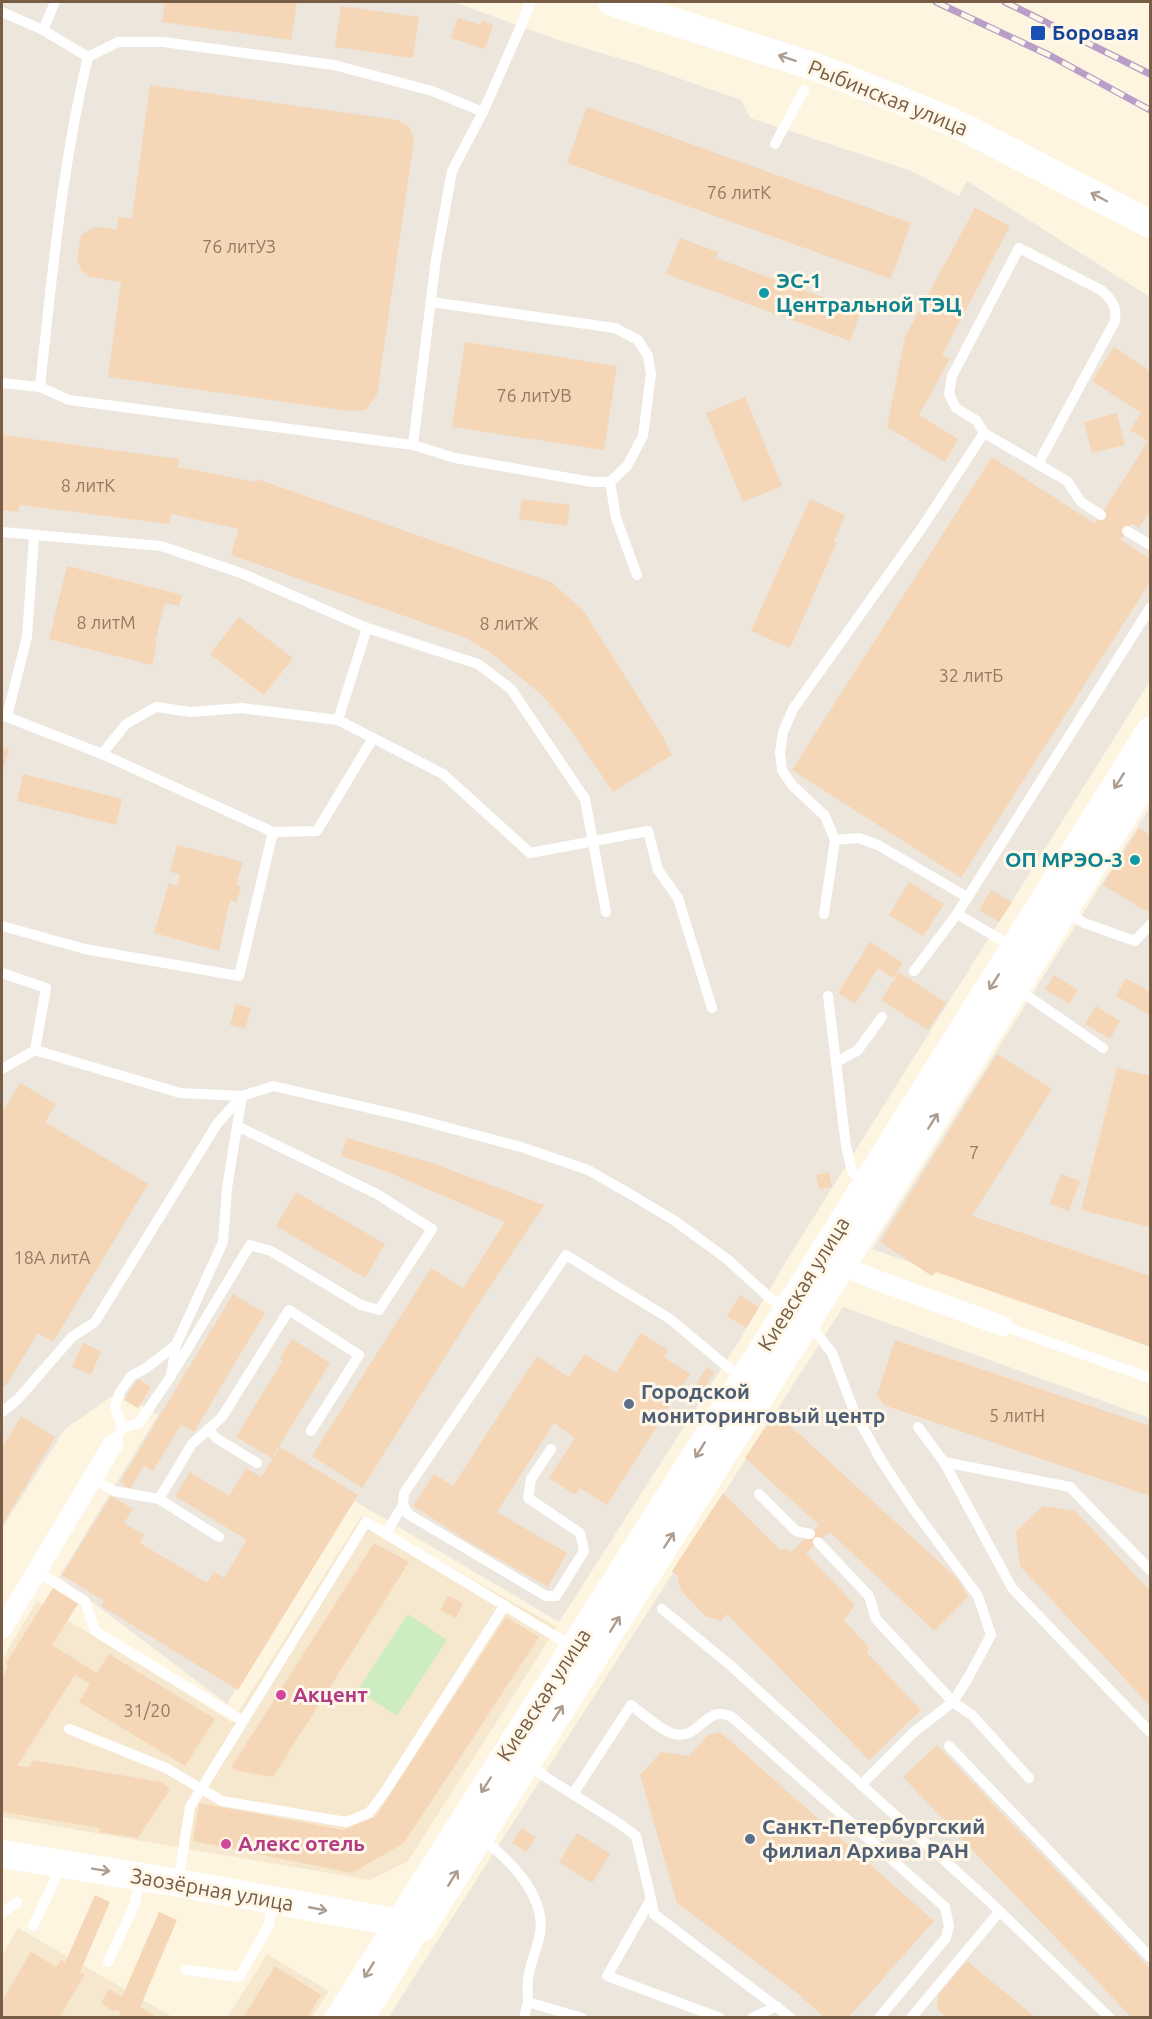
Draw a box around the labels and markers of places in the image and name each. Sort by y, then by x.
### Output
place label: Боровая [1052,20,1139,44]
marker: Боровая [1029,24,1047,42]
place label: ЭС-1 Центральной ТЭЦ [776,268,961,316]
marker: ЭС-1 Центральной ТЭЦ [757,286,771,300]
place label: ОП МРЭО-3 [1005,847,1123,871]
marker: ОП МРЭО-3 [1128,853,1142,867]
place label: Городской мониторинговый центр [641,1379,885,1427]
marker: Городской мониторинговый центр [622,1397,636,1411]
place label: Акцент [293,1682,368,1706]
marker: Акцент [274,1688,288,1702]
place label: Санкт-Петербургский филиал Архива РАН [762,1814,985,1862]
place label: Алекс отель [238,1831,365,1855]
marker: Санкт-Петербургский филиал Архива РАН [743,1832,757,1846]
marker: Алекс отель [219,1837,233,1851]

